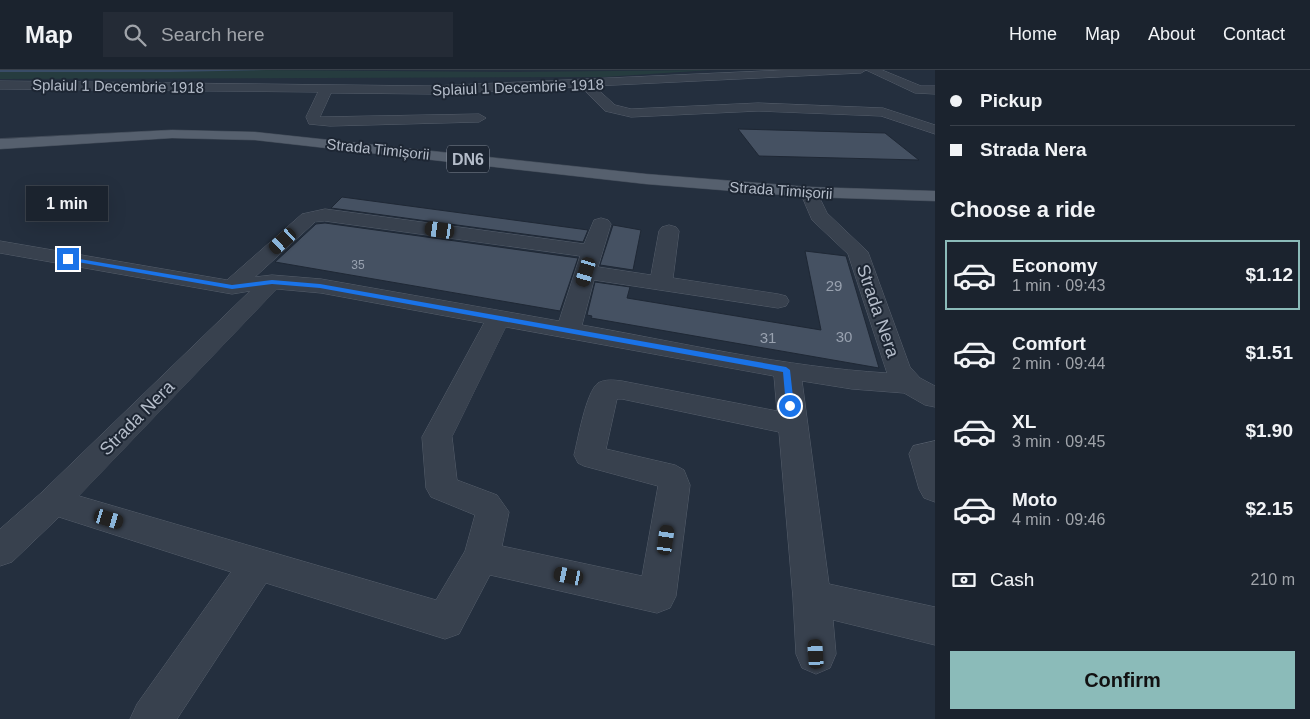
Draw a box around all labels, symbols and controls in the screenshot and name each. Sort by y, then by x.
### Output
search box [103,12,453,57]
text: Map [25,21,73,48]
icon: search [121,21,149,49]
text: Search here [161,24,265,45]
text: Home [1009,24,1057,44]
text: Map [1085,24,1120,44]
text: About [1148,24,1195,44]
text: Contact [1223,24,1285,44]
street label: Splaiul 1 Decembrie 1918 [32,76,204,96]
street label: Splaiul 1 Decembrie 1918 [432,76,604,98]
text: Pickup [980,90,1042,111]
street label: Strada Timișorii [326,135,430,163]
text: Strada Nera [980,139,1087,160]
road number: DN6 [447,146,489,172]
street label: Strada Timișorii [729,178,833,202]
callout: 1 min [27,186,109,222]
text: 1 min [46,195,88,212]
text: Choose a ride [950,197,1095,222]
car [424,220,455,240]
car [266,225,299,257]
route end [57,248,79,270]
icon: car [952,253,997,298]
car [574,255,597,289]
text: Economy [1012,255,1098,276]
house number: 35 [351,258,365,272]
street label: Strada Nera [853,262,904,361]
text: $1.12 [1245,264,1293,285]
house number: 29 [826,277,842,294]
text: 1 min · 09:43 [1012,277,1105,294]
house number: 30 [836,328,852,345]
house number: 31 [760,329,776,346]
icon: car [952,331,997,376]
text: Comfort [1012,333,1086,354]
text: $1.51 [1245,342,1293,363]
text: 2 min · 09:44 [1012,355,1105,372]
street label: Strada Nera [96,376,179,459]
route start [779,395,801,417]
icon: car [952,409,997,454]
text: XL [1012,411,1036,432]
text: $1.90 [1245,420,1293,441]
text: 3 min · 09:45 [1012,433,1105,450]
icon: car [952,487,997,532]
text: Moto [1012,489,1057,510]
text: $2.15 [1245,498,1293,519]
car [92,507,125,531]
text: 4 min · 09:46 [1012,511,1105,528]
car [656,524,675,556]
car [552,566,585,586]
icon: cash [950,566,978,594]
text: Cash [990,569,1034,590]
text: 210 m [1251,571,1295,588]
car [807,639,824,669]
button: Confirm [950,651,1295,709]

